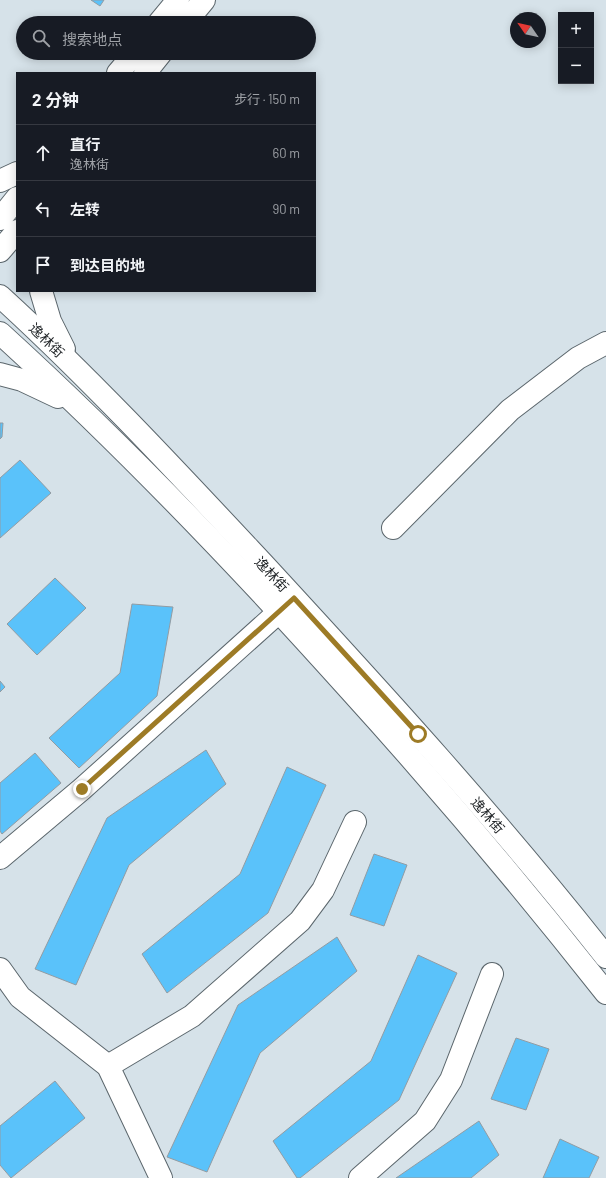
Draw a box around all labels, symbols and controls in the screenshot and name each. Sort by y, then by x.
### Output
north arrow [510,12,546,48]
map controls [558,12,594,84]
button: + [558,12,594,48]
search box [16,16,316,60]
icon: search [30,27,52,49]
text: 搜索地点 [62,30,122,48]
button: − [558,48,594,84]
text: 2 分钟 [32,89,79,109]
text: 步行 · 150 m [234,91,300,107]
text: 直行 [70,135,100,153]
icon: ahead [32,142,54,164]
text: 60 m [273,145,300,161]
text: 逸林街 [70,156,109,172]
icon: left [32,198,54,220]
text: 左转 [70,200,100,218]
text: 90 m [273,201,300,217]
icon: arrive [32,254,54,276]
text: 到达目的地 [70,256,145,274]
street label: 逸林街 [26,319,68,361]
street label: 逸林街 [251,553,293,595]
route start [409,725,427,743]
route end [73,780,91,798]
street label: 逸林街 [468,794,508,836]

